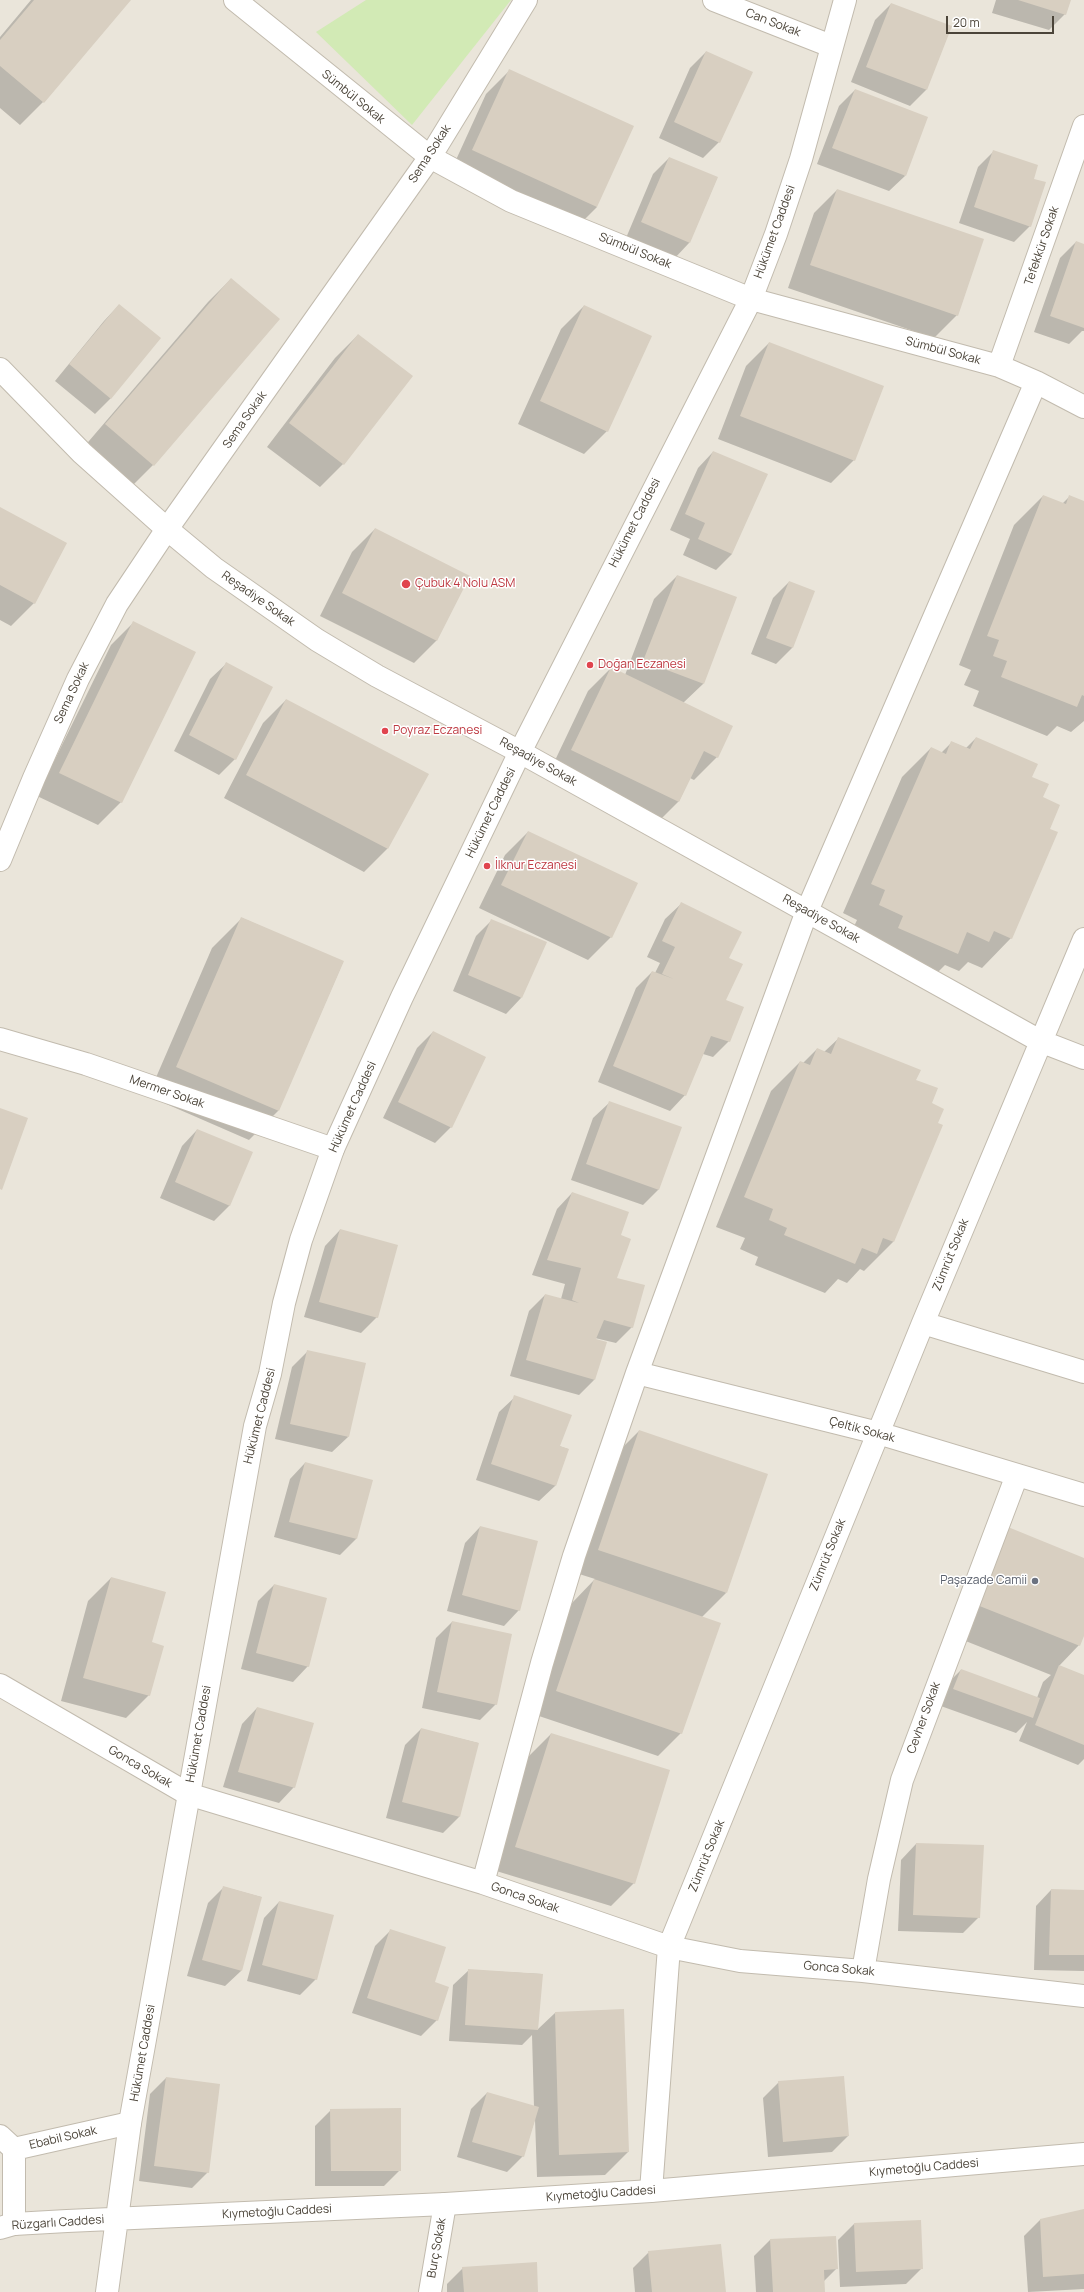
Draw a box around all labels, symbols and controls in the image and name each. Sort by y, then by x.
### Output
street label: Can Sokak [743,6,803,40]
scale bar [948,8,1056,34]
text: 20 m [953,14,980,31]
street label: Sümbül Sokak [318,67,388,127]
street label: Sema Sokak [406,122,454,186]
street label: Hükümet Caddesi [751,183,799,281]
street label: Tefekkür Sokak [1022,204,1062,288]
street label: Sümbül Sokak [597,230,673,272]
street label: Sümbül Sokak [904,334,982,368]
street label: Sema Sokak [220,389,270,451]
street label: Hükümet Caddesi [606,476,664,570]
street label: Reşadiye Sokak [219,568,297,630]
place label: Çubuk 4 Nolu ASM [415,577,515,591]
marker: Çubuk 4 Nolu ASM [400,578,412,590]
place label: Doğan Eczanesi [598,658,686,672]
street label: Sema Sokak [51,660,93,726]
marker: Doğan Eczanesi [585,660,595,670]
place label: Poyraz Eczanesi [393,724,482,738]
marker: Poyraz Eczanesi [380,726,390,736]
street label: Reşadiye Sokak [497,735,579,789]
street label: Hükümet Caddesi [463,766,519,860]
place label: İlknur Eczanesi [495,859,577,873]
marker: İlknur Eczanesi [482,861,492,871]
street label: Reşadiye Sokak [780,892,862,946]
street label: Hükümet Caddesi [326,1059,380,1155]
street label: Mermer Sokak [128,1072,206,1112]
street label: Zümrüt Sokak [930,1217,972,1293]
street label: Hükümet Caddesi [241,1367,279,1465]
street label: Çeltik Sokak [828,1414,896,1446]
street label: Zümrüt Sokak [807,1517,849,1593]
place label: Paşazade Camii [940,1574,1027,1588]
marker: Paşazade Camii [1030,1576,1040,1586]
street label: Cevher Sokak [904,1680,944,1756]
street label: Hükümet Caddesi [183,1684,215,1784]
street label: Gonca Sokak [105,1743,175,1791]
street label: Zümrüt Sokak [686,1818,728,1894]
street label: Gonca Sokak [489,1880,561,1916]
street label: Gonca Sokak [803,1959,875,1979]
street label: Hükümet Caddesi [127,2003,159,2103]
street label: Ebabil Sokak [28,2123,98,2153]
street label: Kıymetoğlu Caddesi [869,2156,979,2180]
street label: Kıymetoğlu Caddesi [546,2183,656,2205]
street label: Kıymetoğlu Caddesi [222,2202,332,2222]
street label: Rüzgarlı Caddesi [11,2213,105,2233]
street label: Burç Sokak [425,2217,449,2279]

